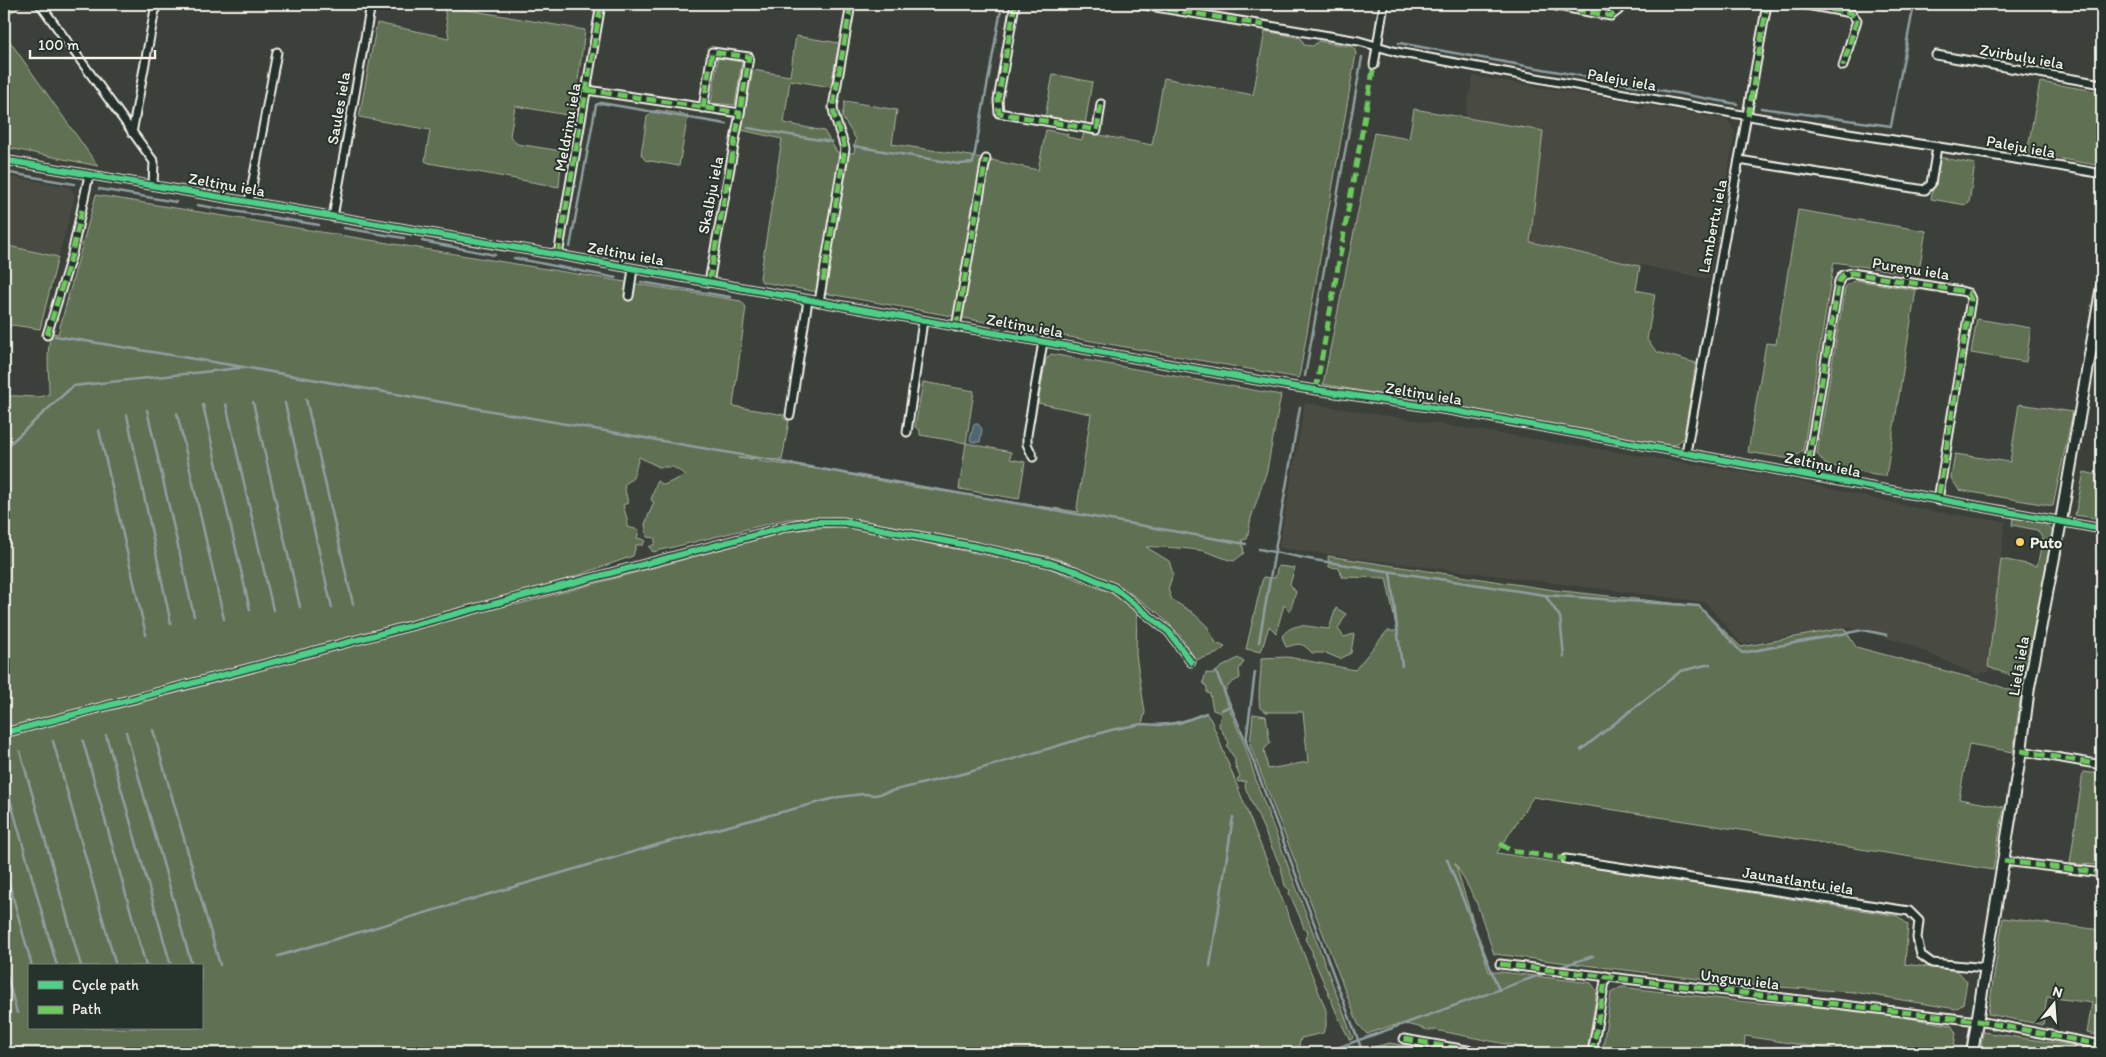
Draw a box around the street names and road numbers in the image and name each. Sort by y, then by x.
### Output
street label: Zvirbuļu iela [1978,40,2066,73]
street label: Paleju iela [1586,64,1659,95]
street label: Saules iela [323,70,354,146]
street label: Meldriņu iela [550,81,585,173]
street label: Paleju iela [1985,131,2058,162]
street label: Skalbju iela [694,154,727,236]
street label: Zeltiņu iela [187,168,267,201]
street label: Lambertu iela [1694,177,1731,275]
street label: Zeltiņu iela [586,237,666,270]
street label: Pureņu iela [1871,253,1952,284]
street label: Zeltiņu iela [985,309,1065,342]
street label: Zeltiņu iela [1384,378,1464,409]
street label: Zeltiņu iela [1783,448,1863,481]
street label: Lielā iela [2004,635,2033,697]
street label: Jaunatlantu iela [1741,862,1855,899]
street label: Unguru iela [1699,965,1781,994]

